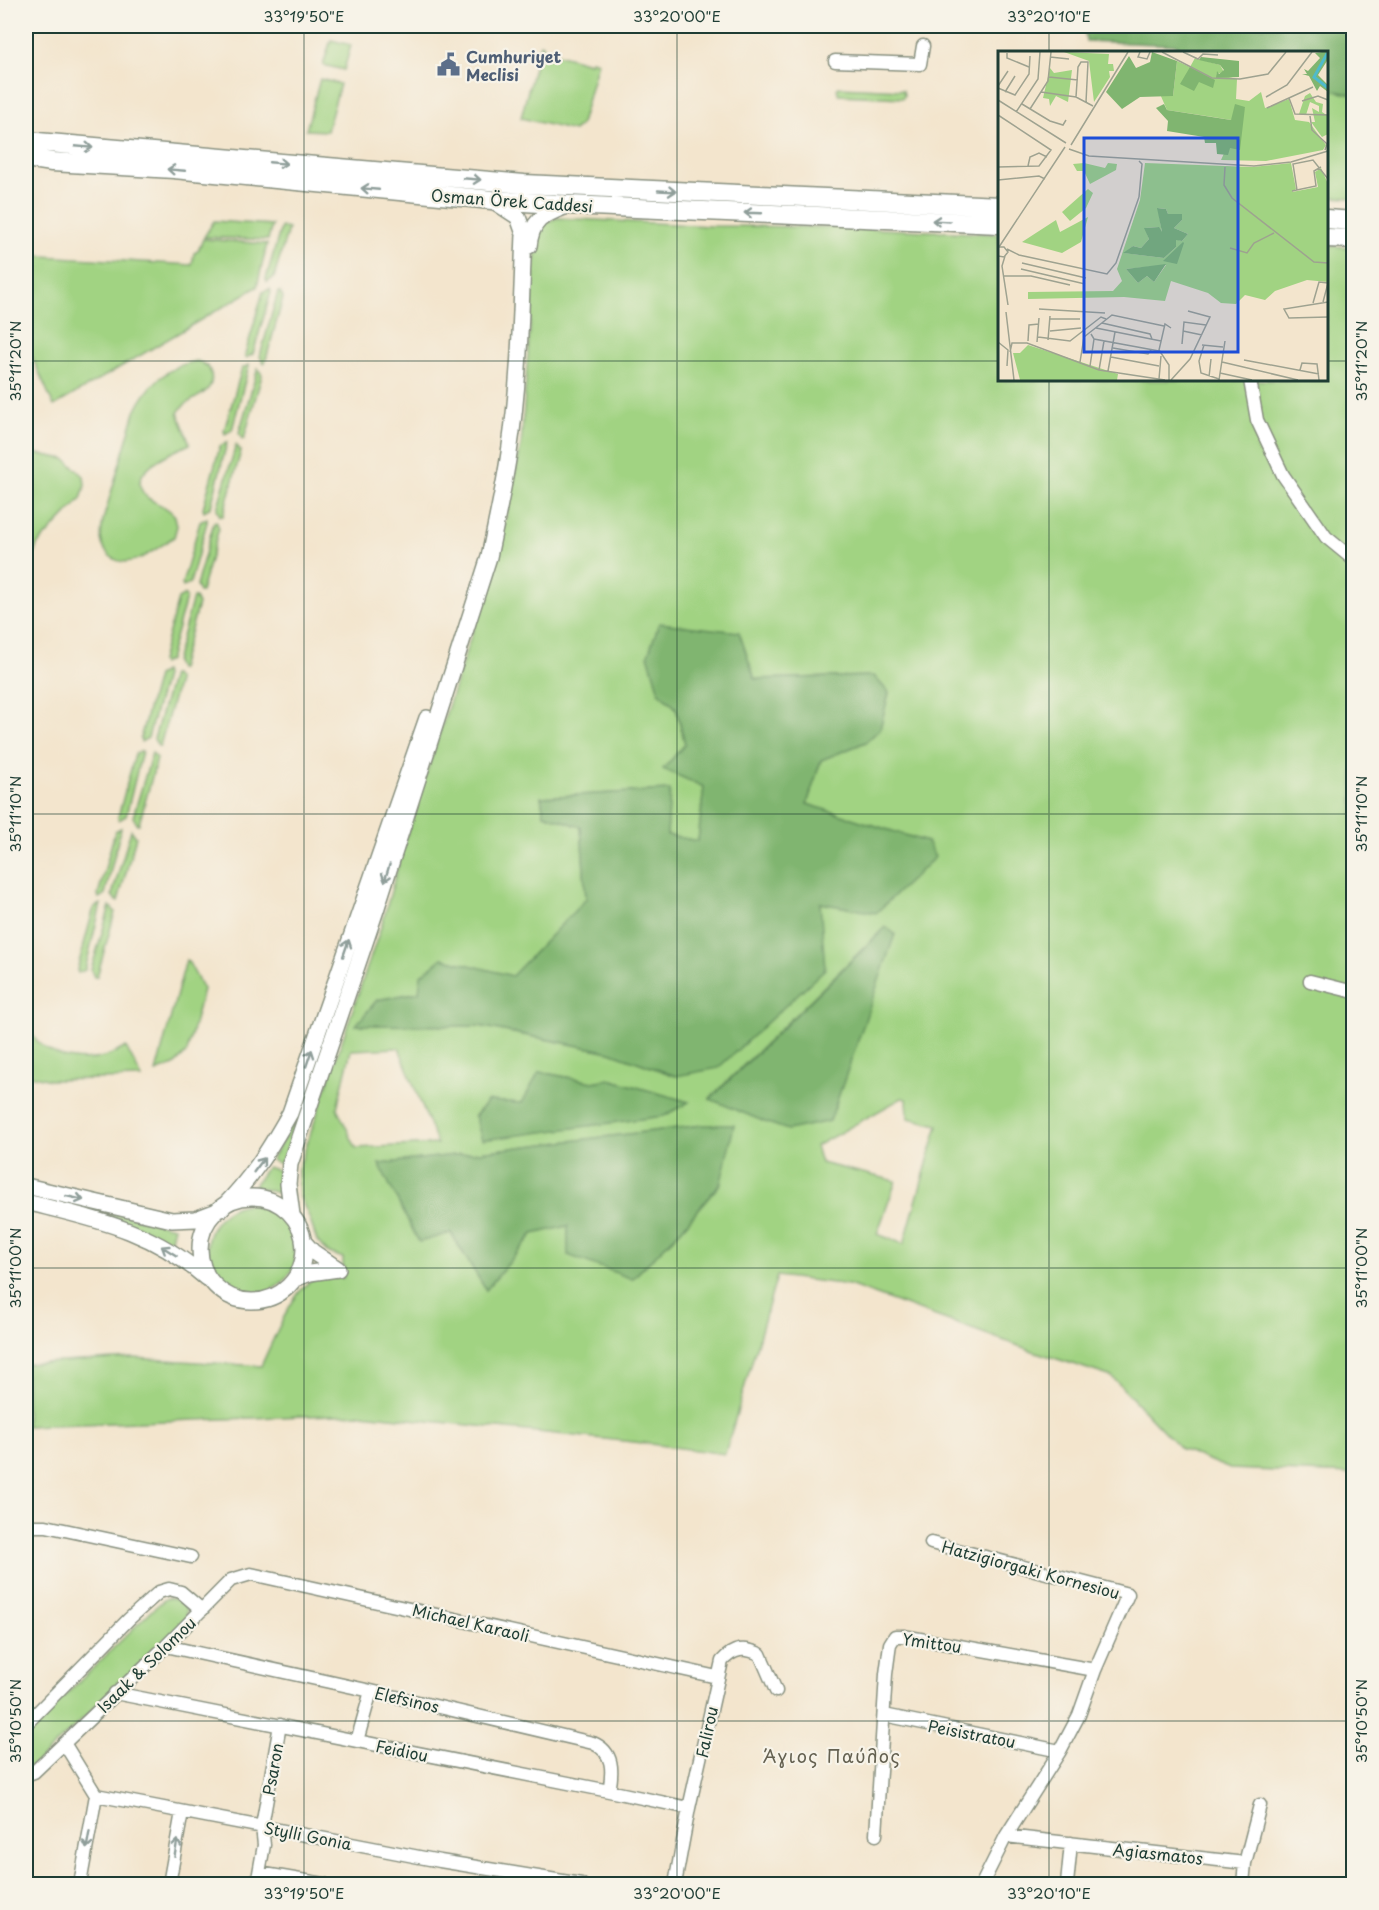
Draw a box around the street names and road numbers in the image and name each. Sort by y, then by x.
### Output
street label: Osman Örek Caddesi [430,182,594,218]
street label: Hatzigiorgaki Kornesiou [939,1534,1123,1604]
street label: Michael Karaoli [410,1597,532,1647]
street label: Isaak & Solomou [91,1611,201,1717]
street label: Ymittou [901,1626,963,1658]
street label: Elefsinos [372,1680,442,1718]
street label: Falirou [689,1704,723,1760]
street label: Peisistratou [926,1713,1018,1753]
street label: Feidiou [374,1733,430,1767]
street label: Psaron [256,1741,288,1797]
street label: Stylli Gonia [262,1815,354,1855]
street label: Agiasmatos [1112,1836,1204,1870]

